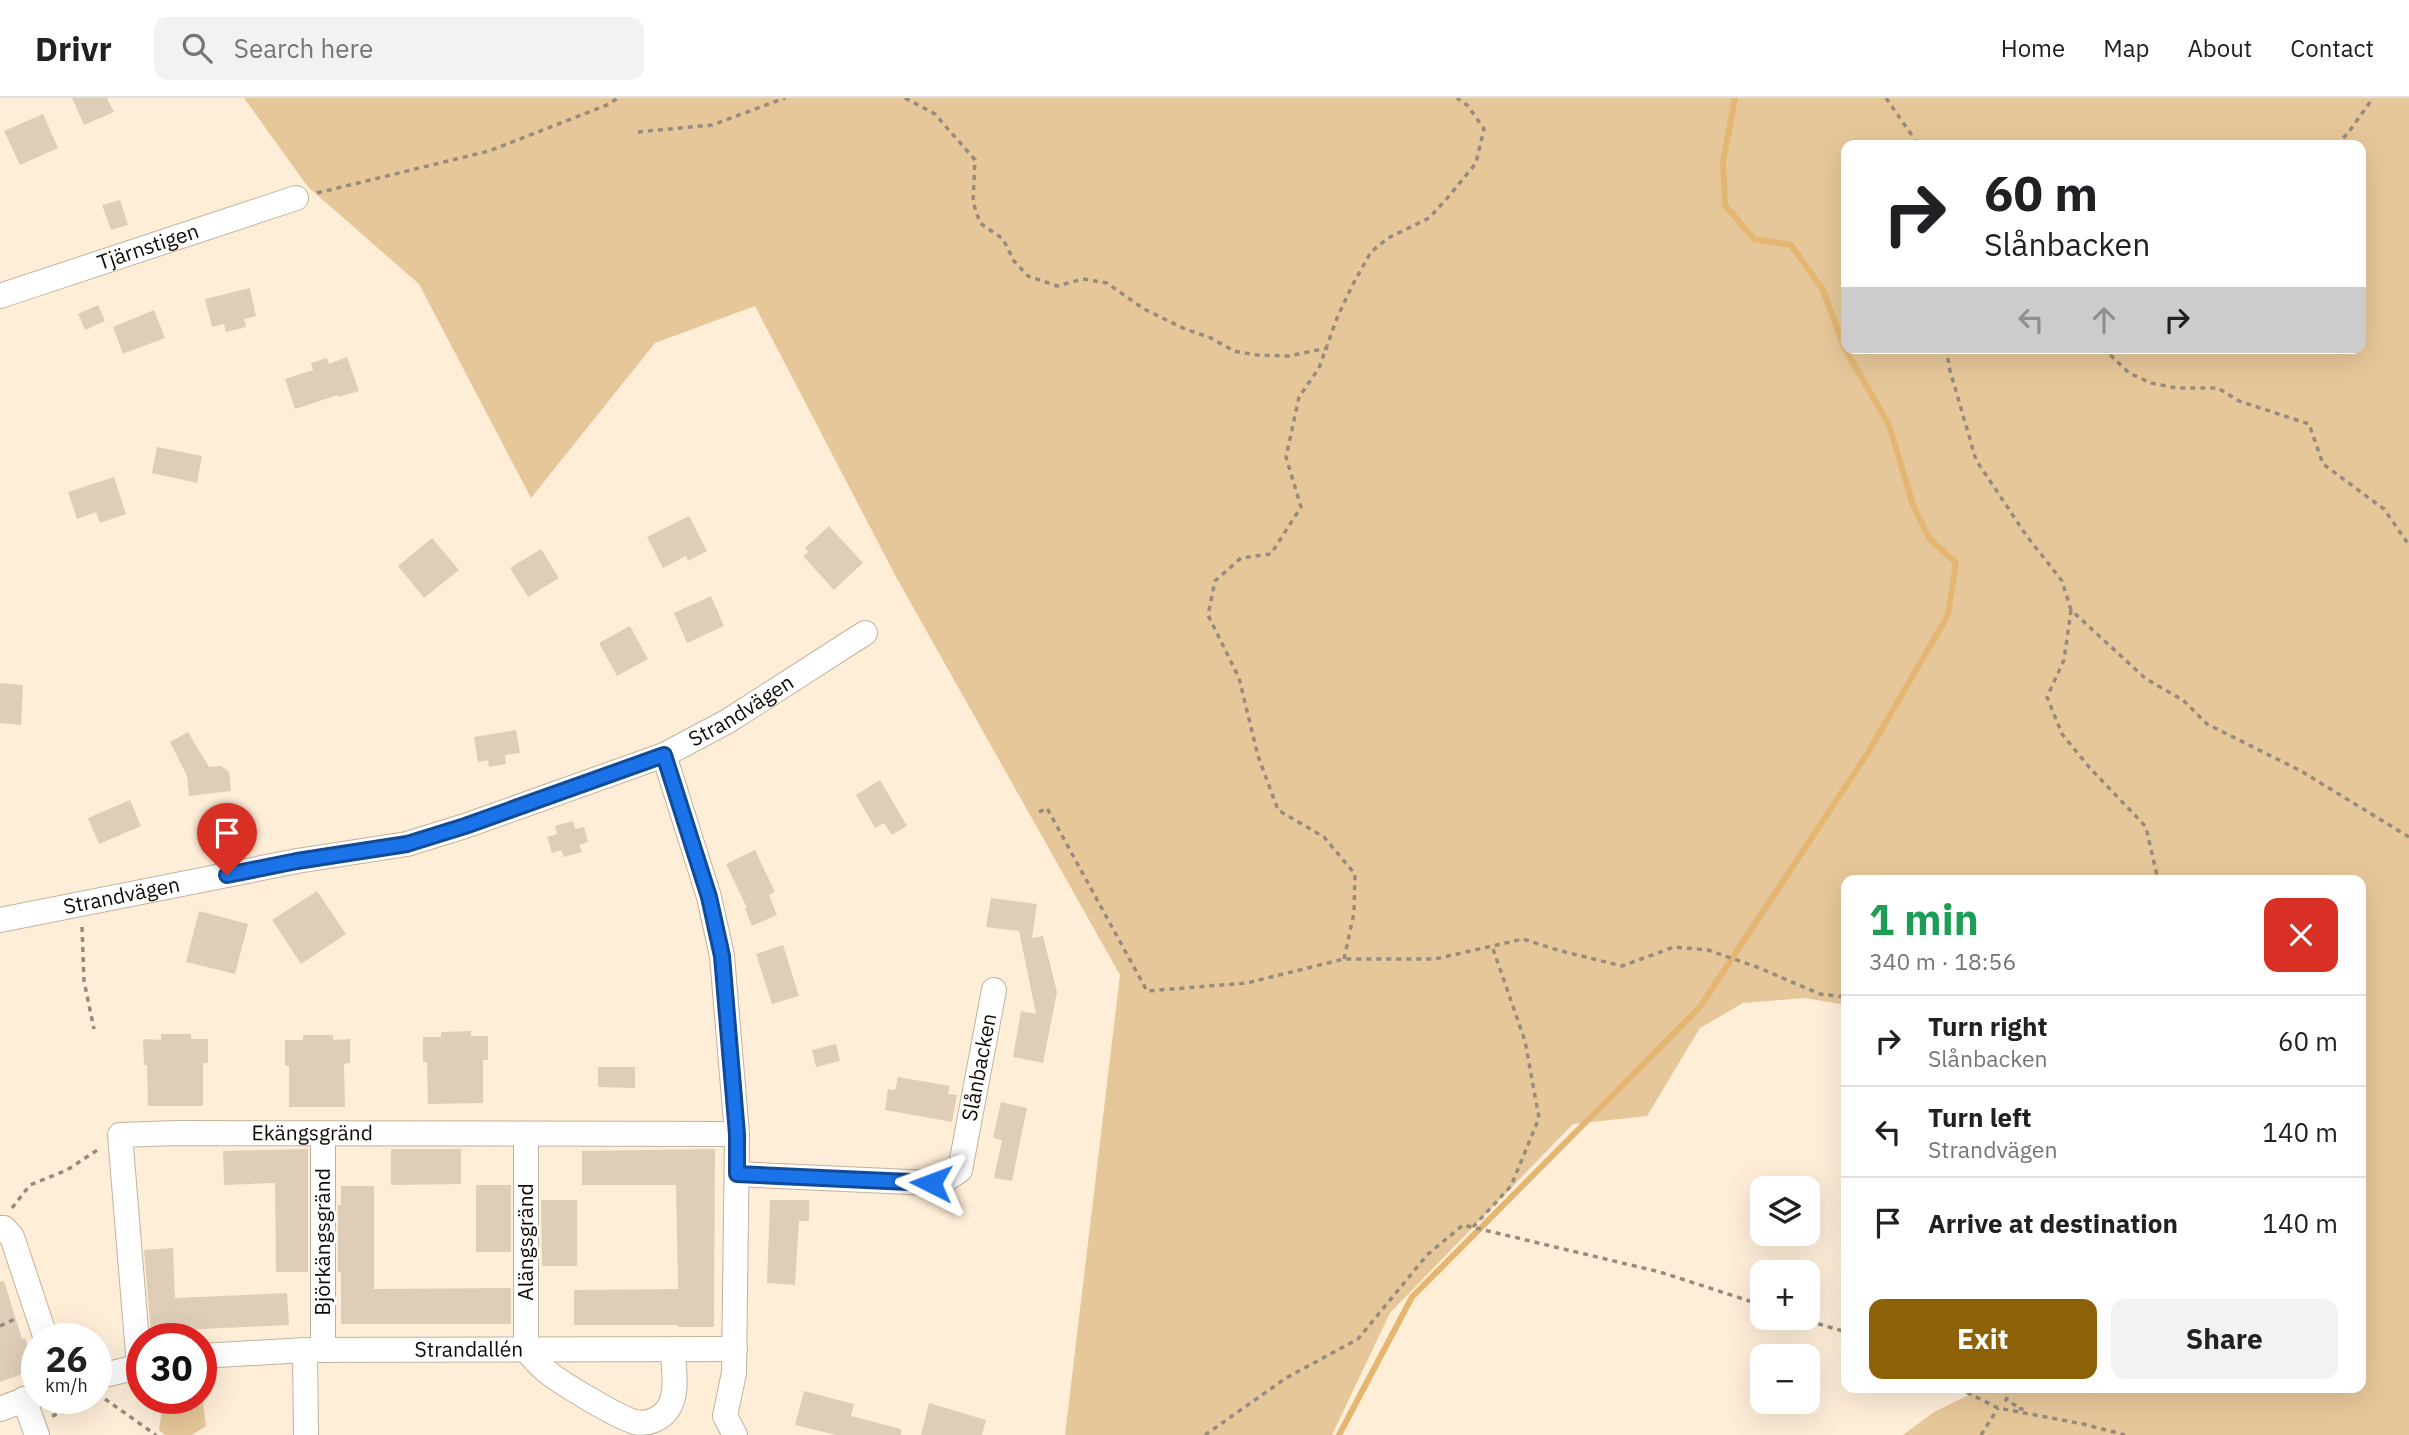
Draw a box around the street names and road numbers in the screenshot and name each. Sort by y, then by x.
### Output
street label: Tjärnstigen [93,216,202,276]
street label: Strandvägen [683,668,799,753]
street label: Strandvägen [61,870,182,920]
street label: Slånbacken [955,1011,1002,1123]
street label: Ekängsgränd [251,1118,373,1146]
street label: Björkängsgränd [308,1168,336,1316]
street label: Alängsgränd [511,1183,539,1301]
street label: Strandallén [415,1334,523,1363]

